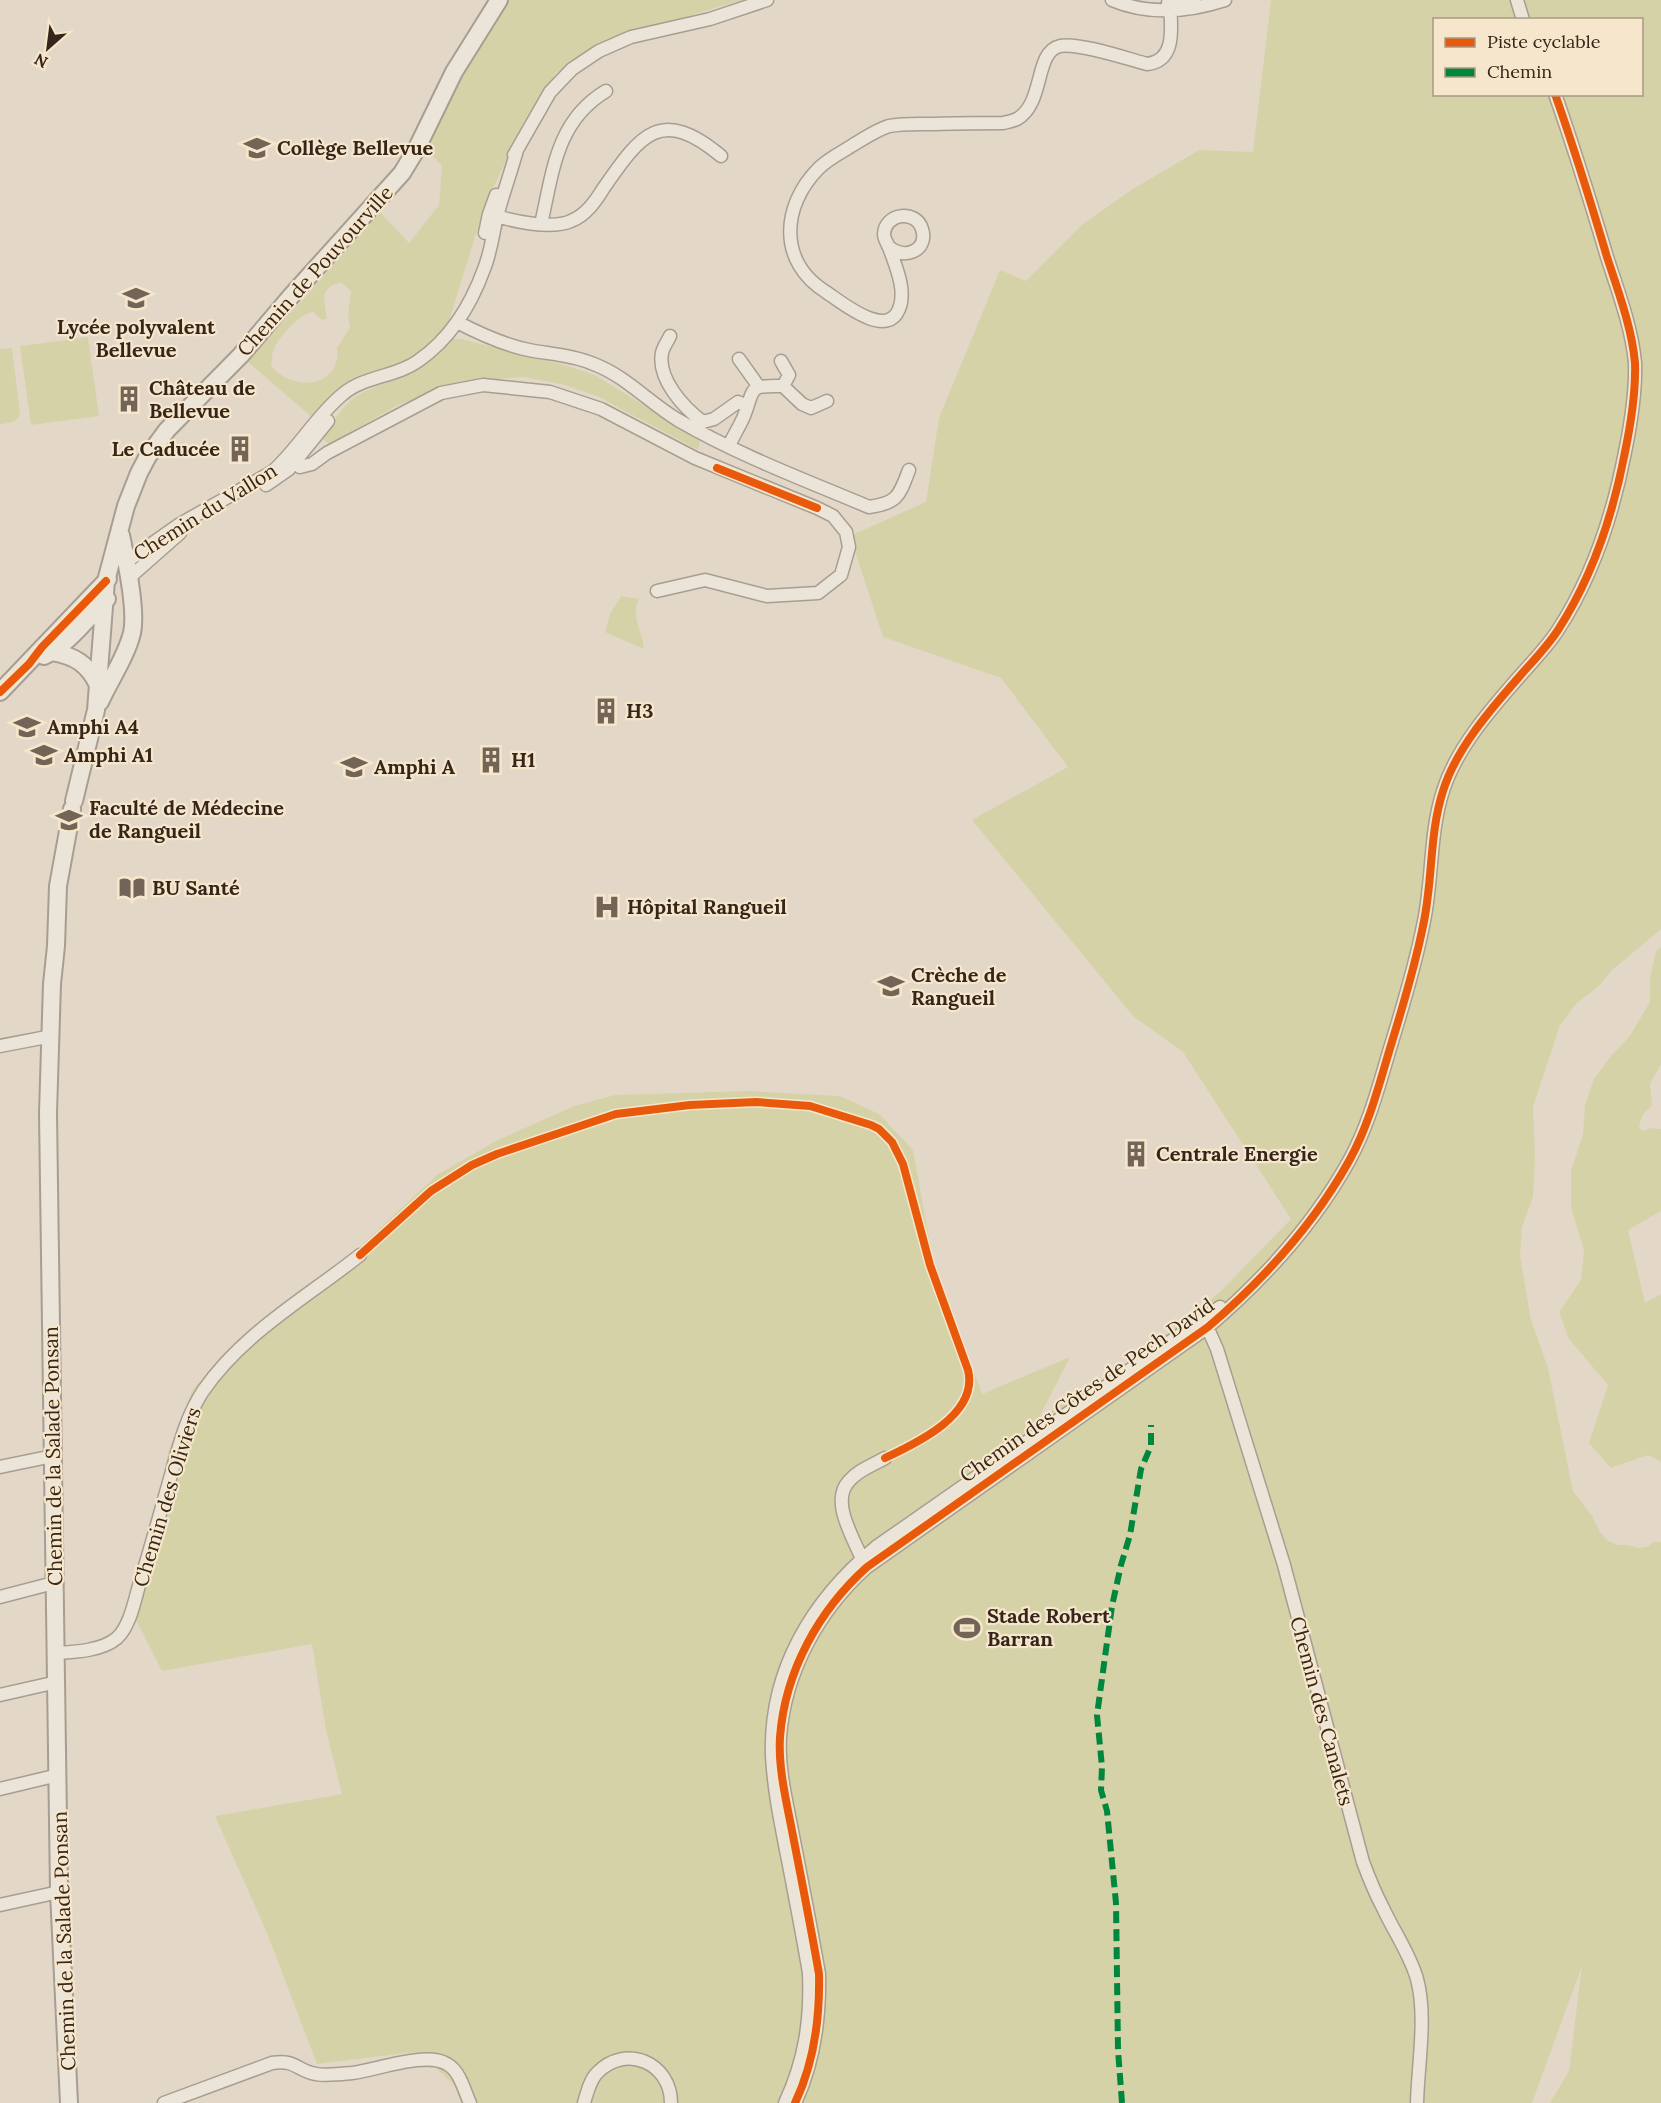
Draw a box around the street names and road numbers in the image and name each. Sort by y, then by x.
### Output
street label: Chemin de Pouvourville [231,180,398,361]
street label: Chemin du Vallon [128,457,281,566]
street label: Chemin des Côtes de Pech David [955,1292,1219,1487]
street label: Chemin de la Salade Ponsan [38,1326,67,1586]
street label: Chemin des Oliviers [127,1404,206,1590]
street label: Chemin des Canalets [1285,1613,1360,1808]
street label: Chemin de la Salade Ponsan [46,1811,81,2071]

